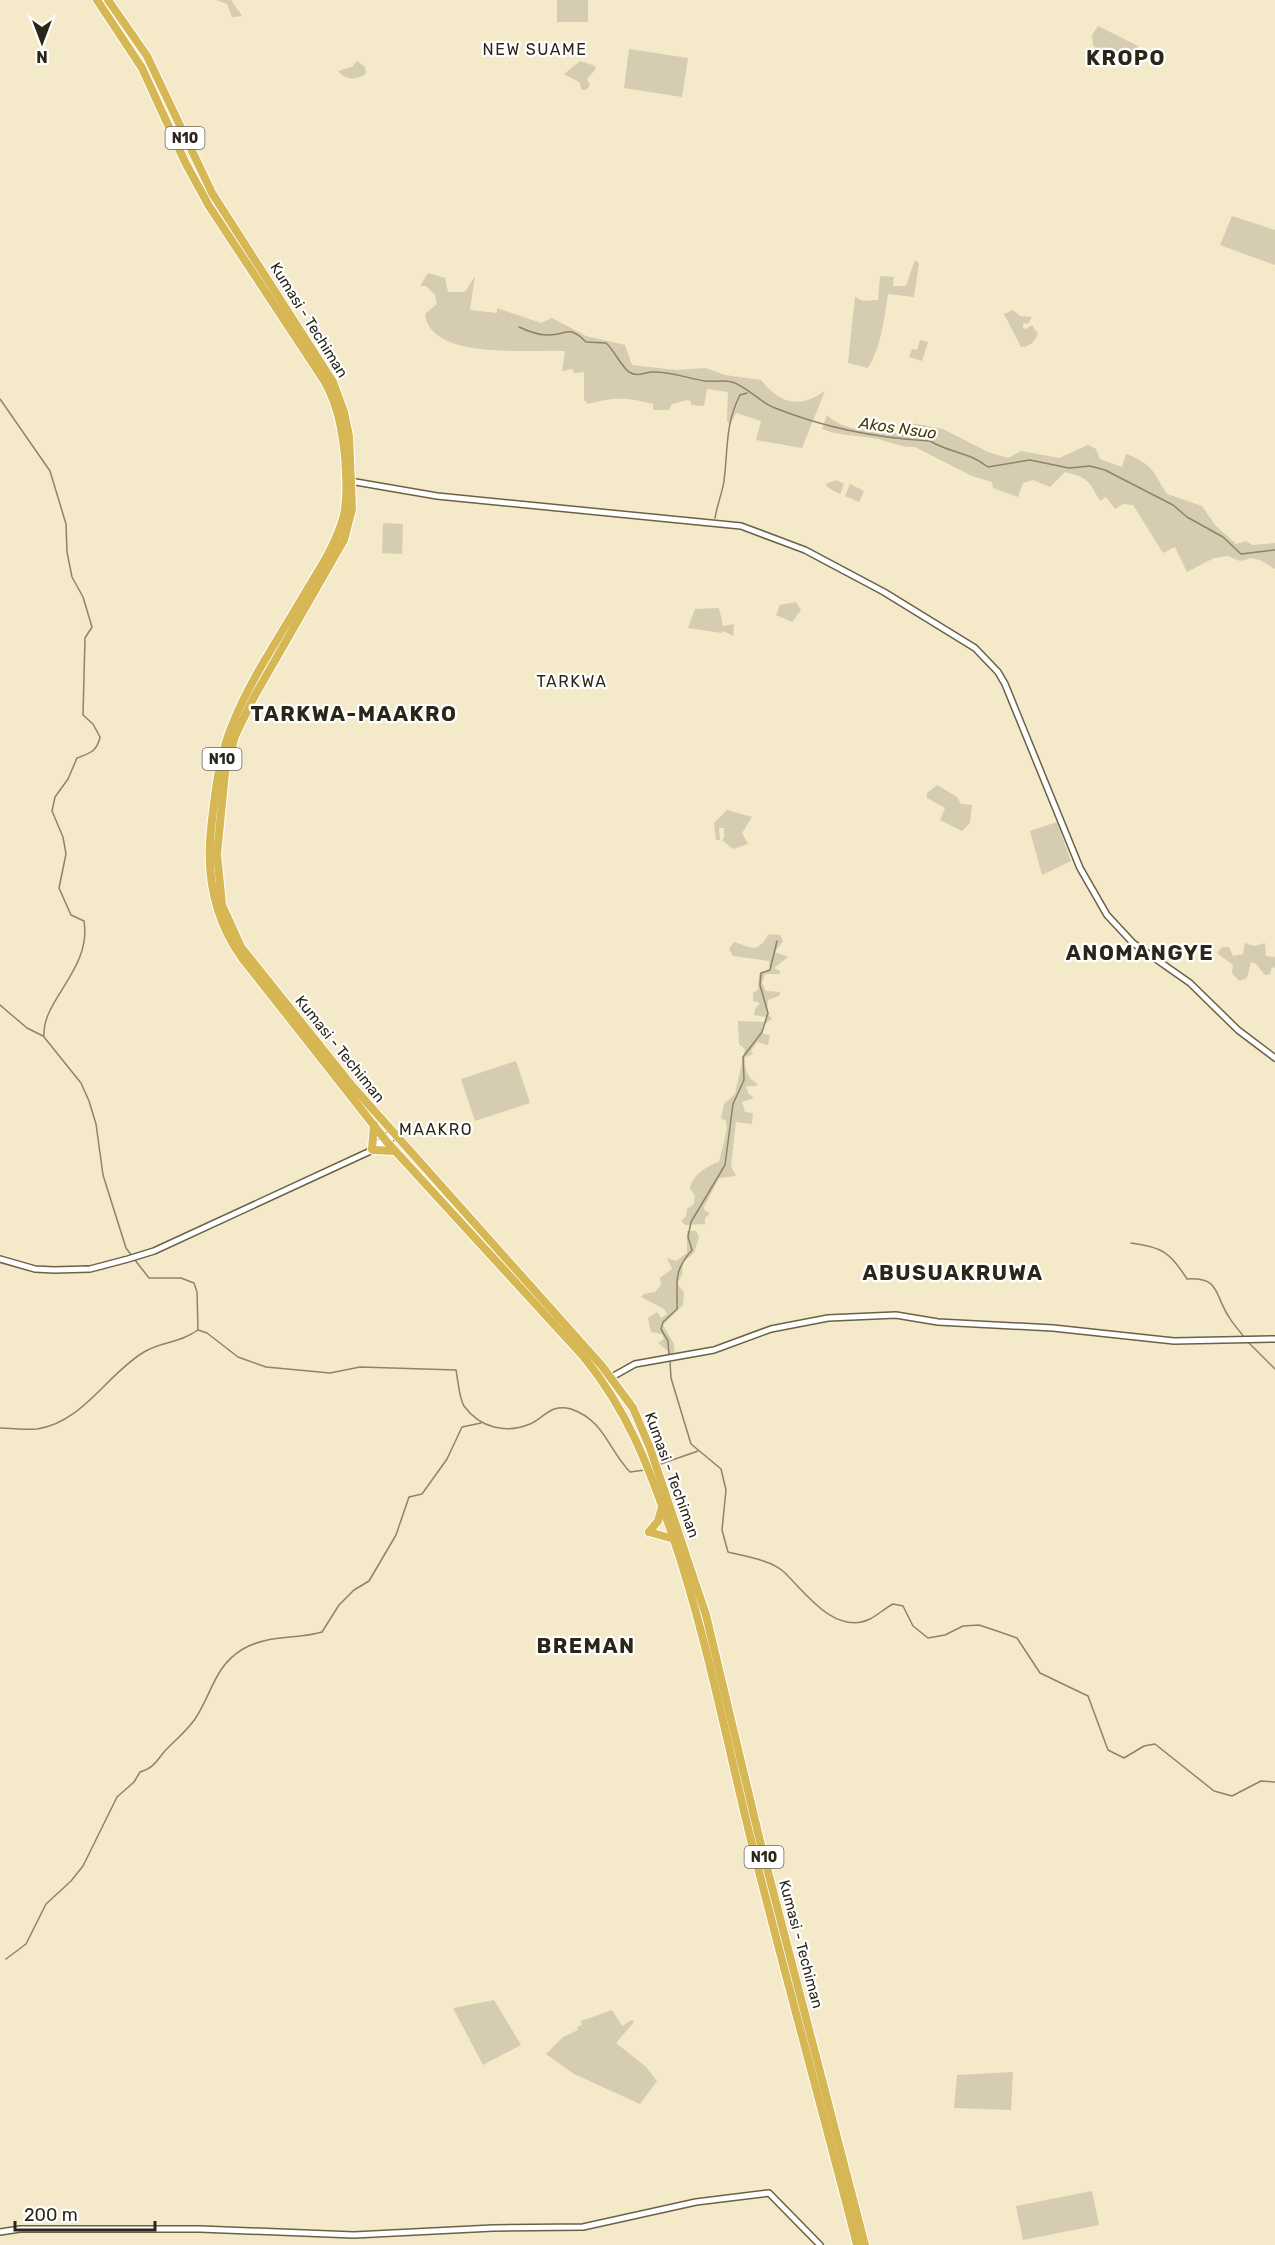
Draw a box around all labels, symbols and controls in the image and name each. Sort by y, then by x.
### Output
north arrow [12,12,72,72]
district label: NEW SUAME [483,40,587,59]
district label: KROPO [1086,45,1166,70]
text: N [36,47,48,66]
road number: N10 [166,127,204,149]
street label: Kumasi - Techiman [266,259,352,381]
water label: Akos Nsuo [857,413,938,443]
district label: TARKWA [536,672,608,691]
district label: TARKWA-MAAKRO [251,701,457,726]
road number: N10 [202,748,242,770]
district label: ANOMANGYE [1066,940,1214,965]
street label: Kumasi - Techiman [291,992,389,1106]
district label: MAAKRO [399,1120,473,1139]
district label: ABUSUAKRUWA [863,1260,1043,1285]
street label: Kumasi - Techiman [641,1410,703,1540]
district label: BREMAN [536,1633,636,1658]
road number: N10 [744,1846,783,1868]
street label: Kumasi - Techiman [775,1878,827,2010]
scale bar [15,2194,154,2232]
text: 200 m [24,2204,78,2226]

